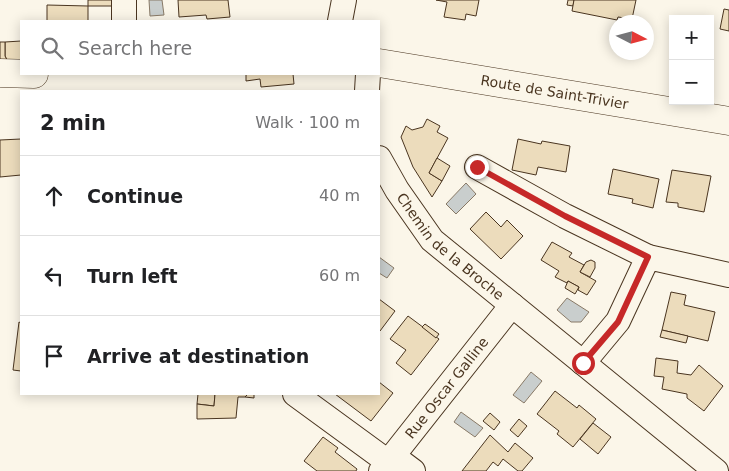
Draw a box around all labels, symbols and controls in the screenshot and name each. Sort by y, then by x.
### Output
north arrow [609,15,654,60]
map controls [669,15,714,105]
button: + [669,15,714,60]
search box [20,20,380,75]
icon: search [38,34,66,62]
text: Search here [78,37,192,59]
button: − [669,60,714,105]
street label: Route de Saint-Trivier [480,72,630,112]
text: 2 min [40,111,106,135]
text: Walk · 100 m [255,113,360,132]
route end [466,156,489,179]
icon: ahead [40,182,68,210]
text: Continue [87,185,183,207]
text: 40 m [319,186,360,205]
street label: Chemin de la Broche [394,190,507,303]
icon: left [40,262,68,290]
text: Turn left [87,265,178,287]
text: 60 m [319,266,360,285]
street label: Rue Oscar Galline [402,334,492,442]
icon: arrive [40,342,68,370]
text: Arrive at destination [87,345,309,367]
route start [572,352,595,375]

